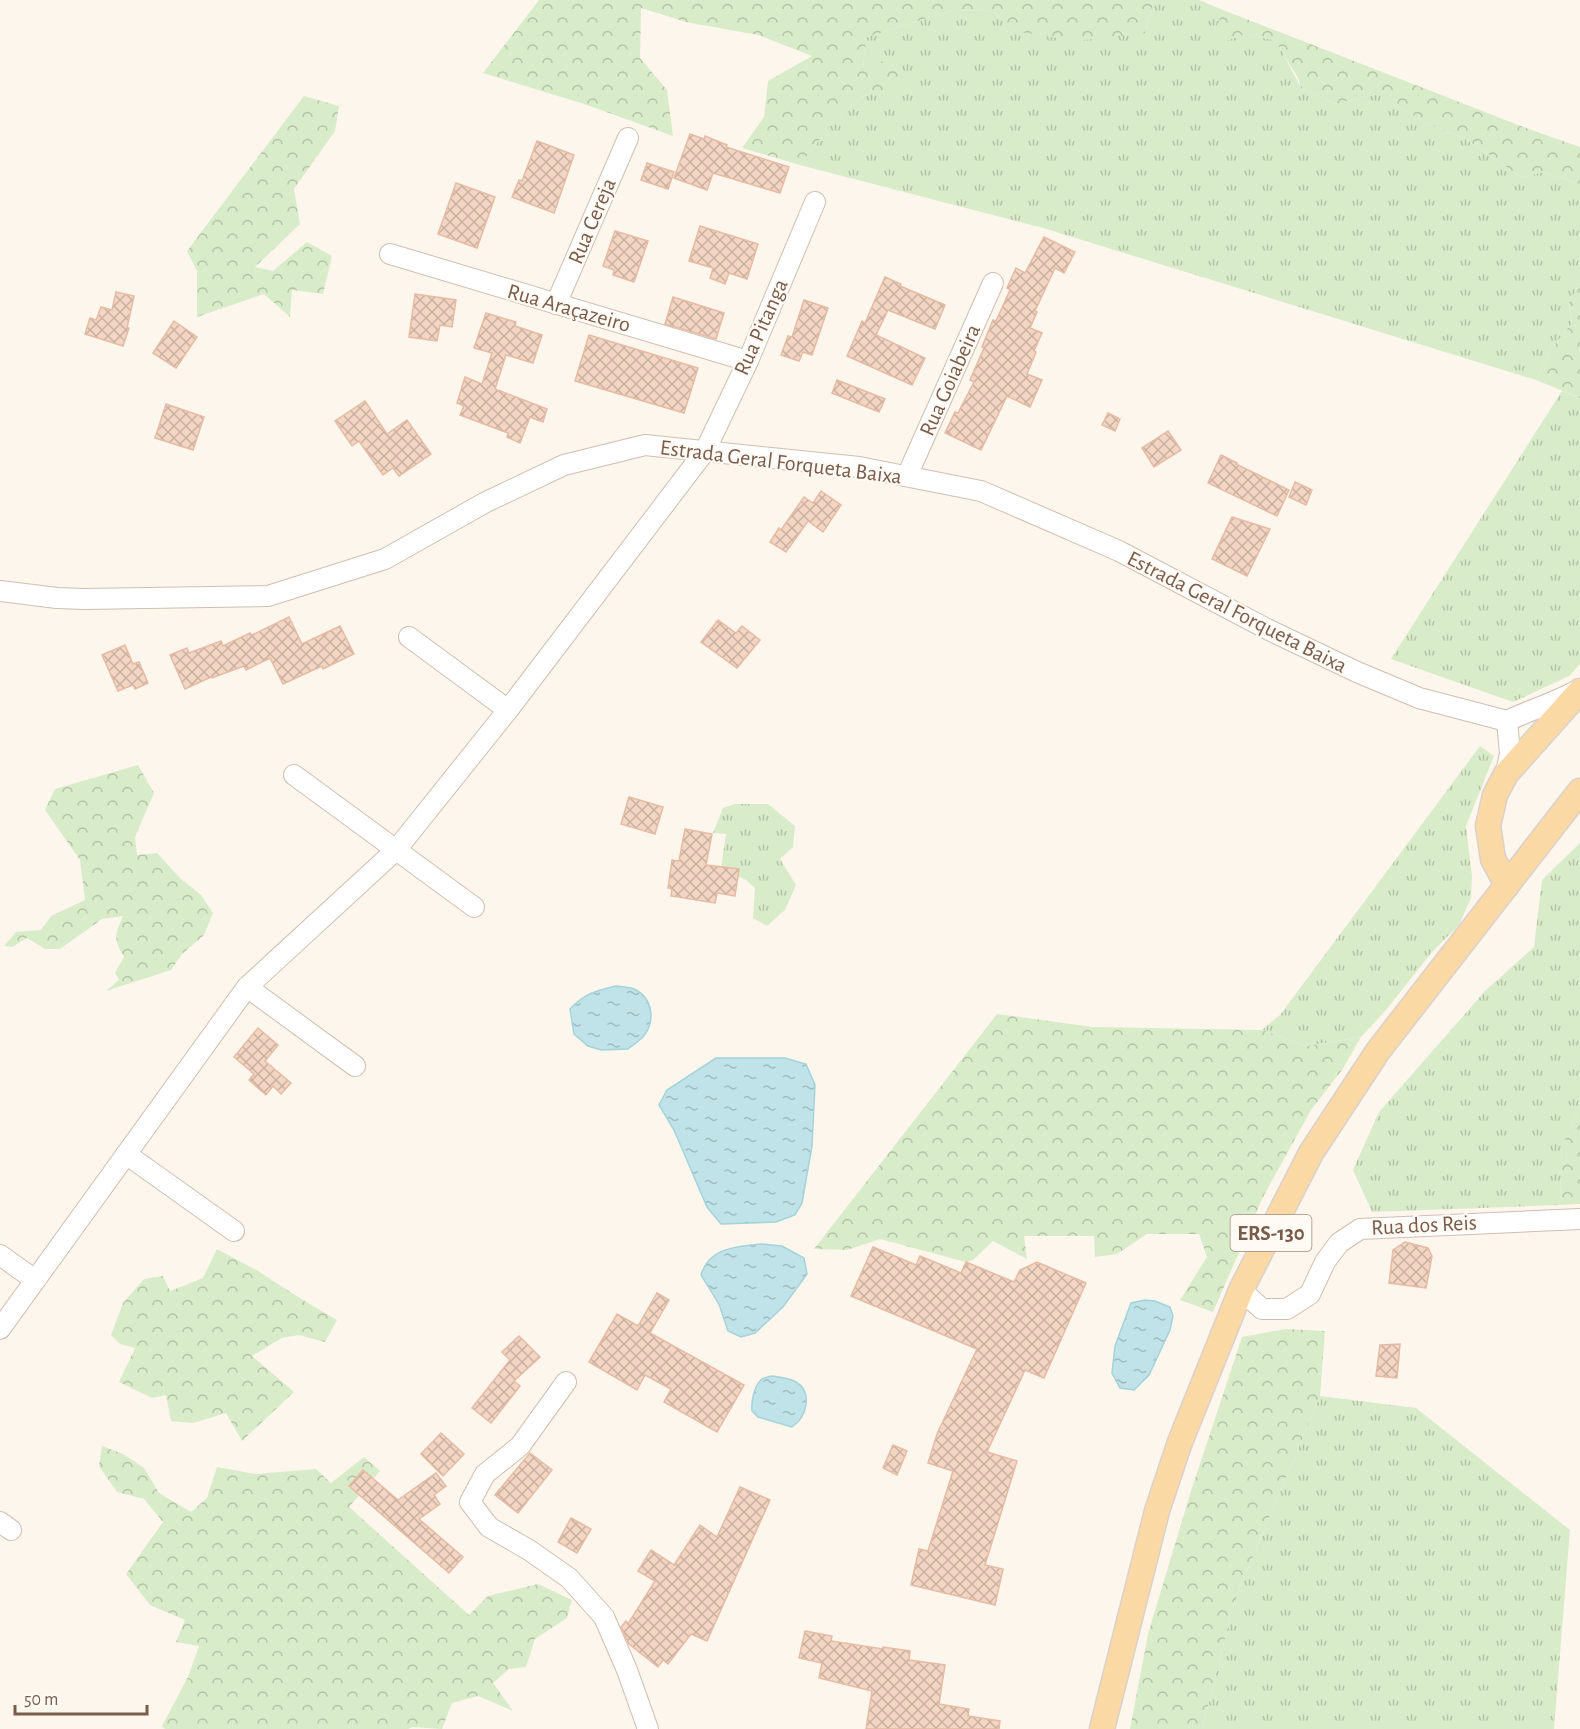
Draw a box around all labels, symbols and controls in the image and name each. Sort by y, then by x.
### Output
street label: Rua Cereja [564,175,620,267]
street label: Rua Pitanga [730,276,792,378]
street label: Rua Araçazeiro [505,280,633,336]
street label: Rua Goiabeira [916,321,984,439]
street label: Estrada Geral Forqueta Baixa [659,436,903,488]
street label: Estrada Geral Forqueta Baixa [1124,547,1350,677]
street label: Rua dos Reis [1371,1211,1477,1239]
road number: ERS-130 [1230,1215,1312,1251]
scale bar [15,1678,147,1716]
text: 50 m [24,1691,58,1709]

